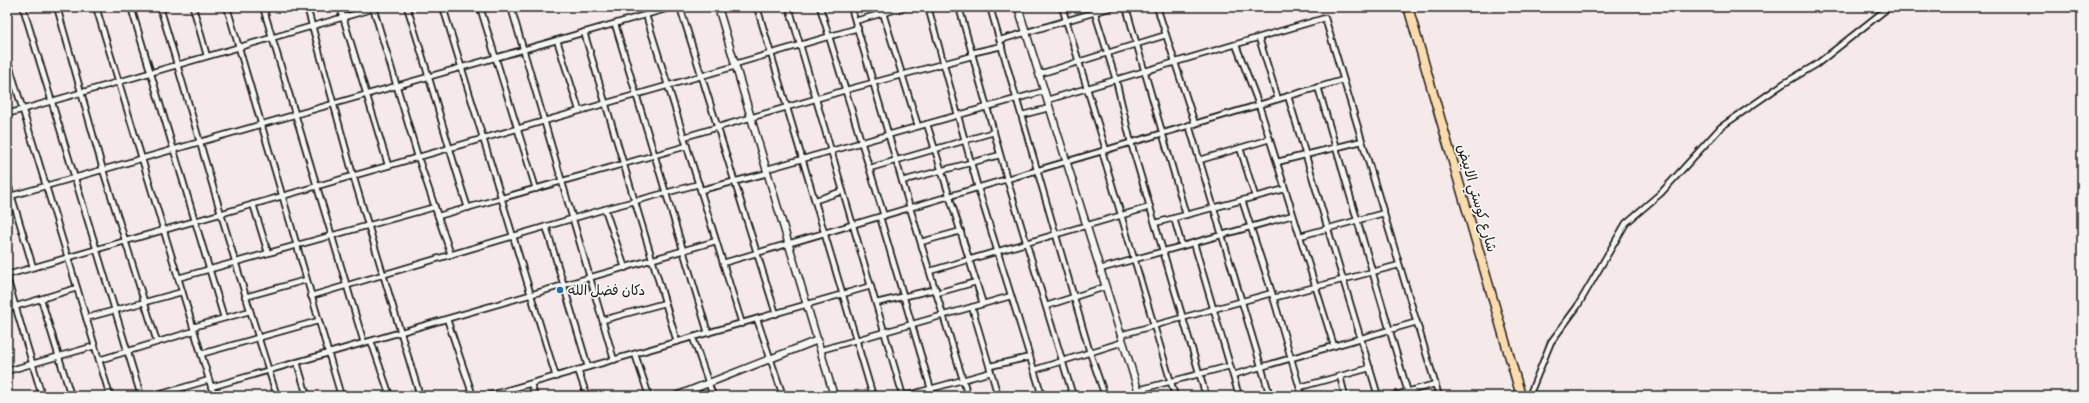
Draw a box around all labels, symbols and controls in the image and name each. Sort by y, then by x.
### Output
street label: شارع كوستي الابيض [1450,142,1501,255]
place label: دكان فضل الله [568,282,645,299]
marker: دكان فضل الله [555,285,565,295]

